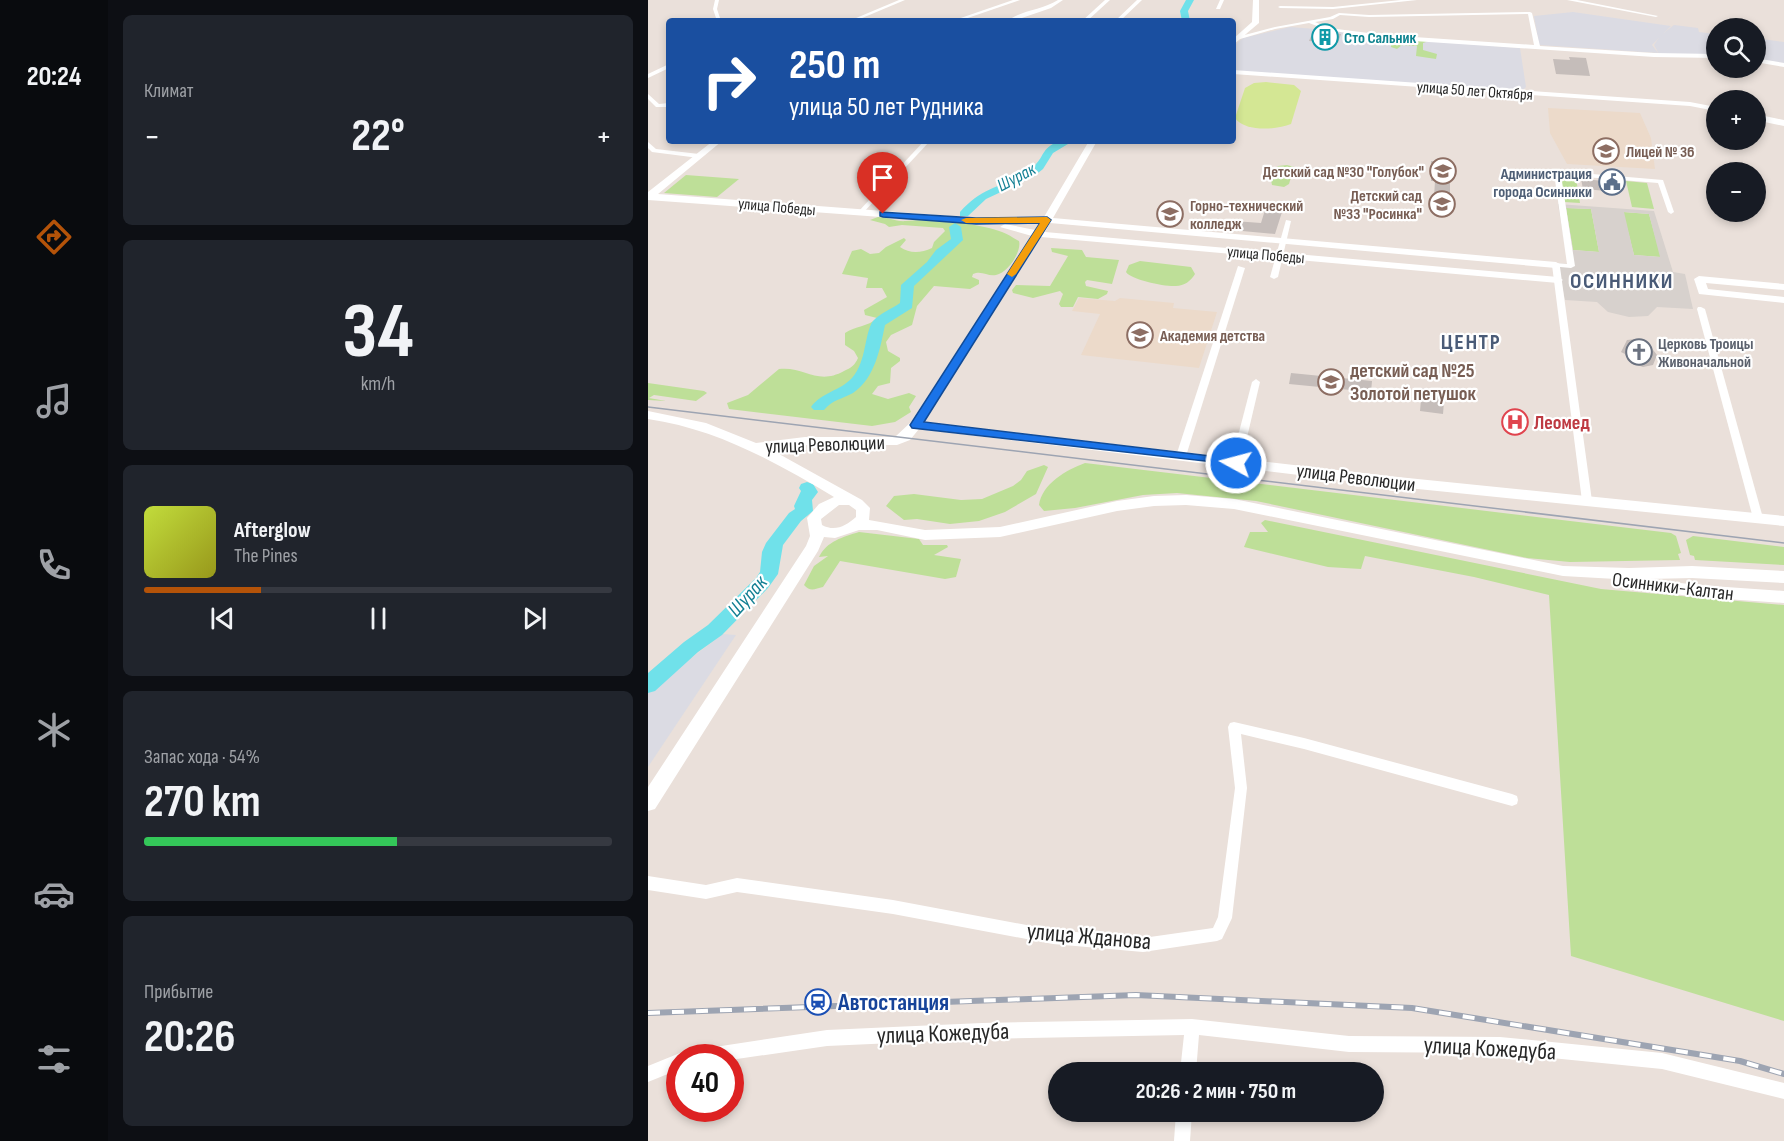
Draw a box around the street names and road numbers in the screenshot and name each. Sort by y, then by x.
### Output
street label: улица 50 лет Октября [1416,78,1534,105]
street label: улица Победы [737,195,816,220]
street label: улица Победы [1226,243,1305,268]
street label: улица Революции [765,431,885,459]
street label: улица Революции [1295,459,1417,497]
street label: Осинники-Калтан [1611,568,1735,606]
street label: улица Жданова [1026,917,1152,956]
street label: улица Кожедуба [876,1017,1010,1050]
street label: улица Кожедуба [1423,1031,1557,1066]

